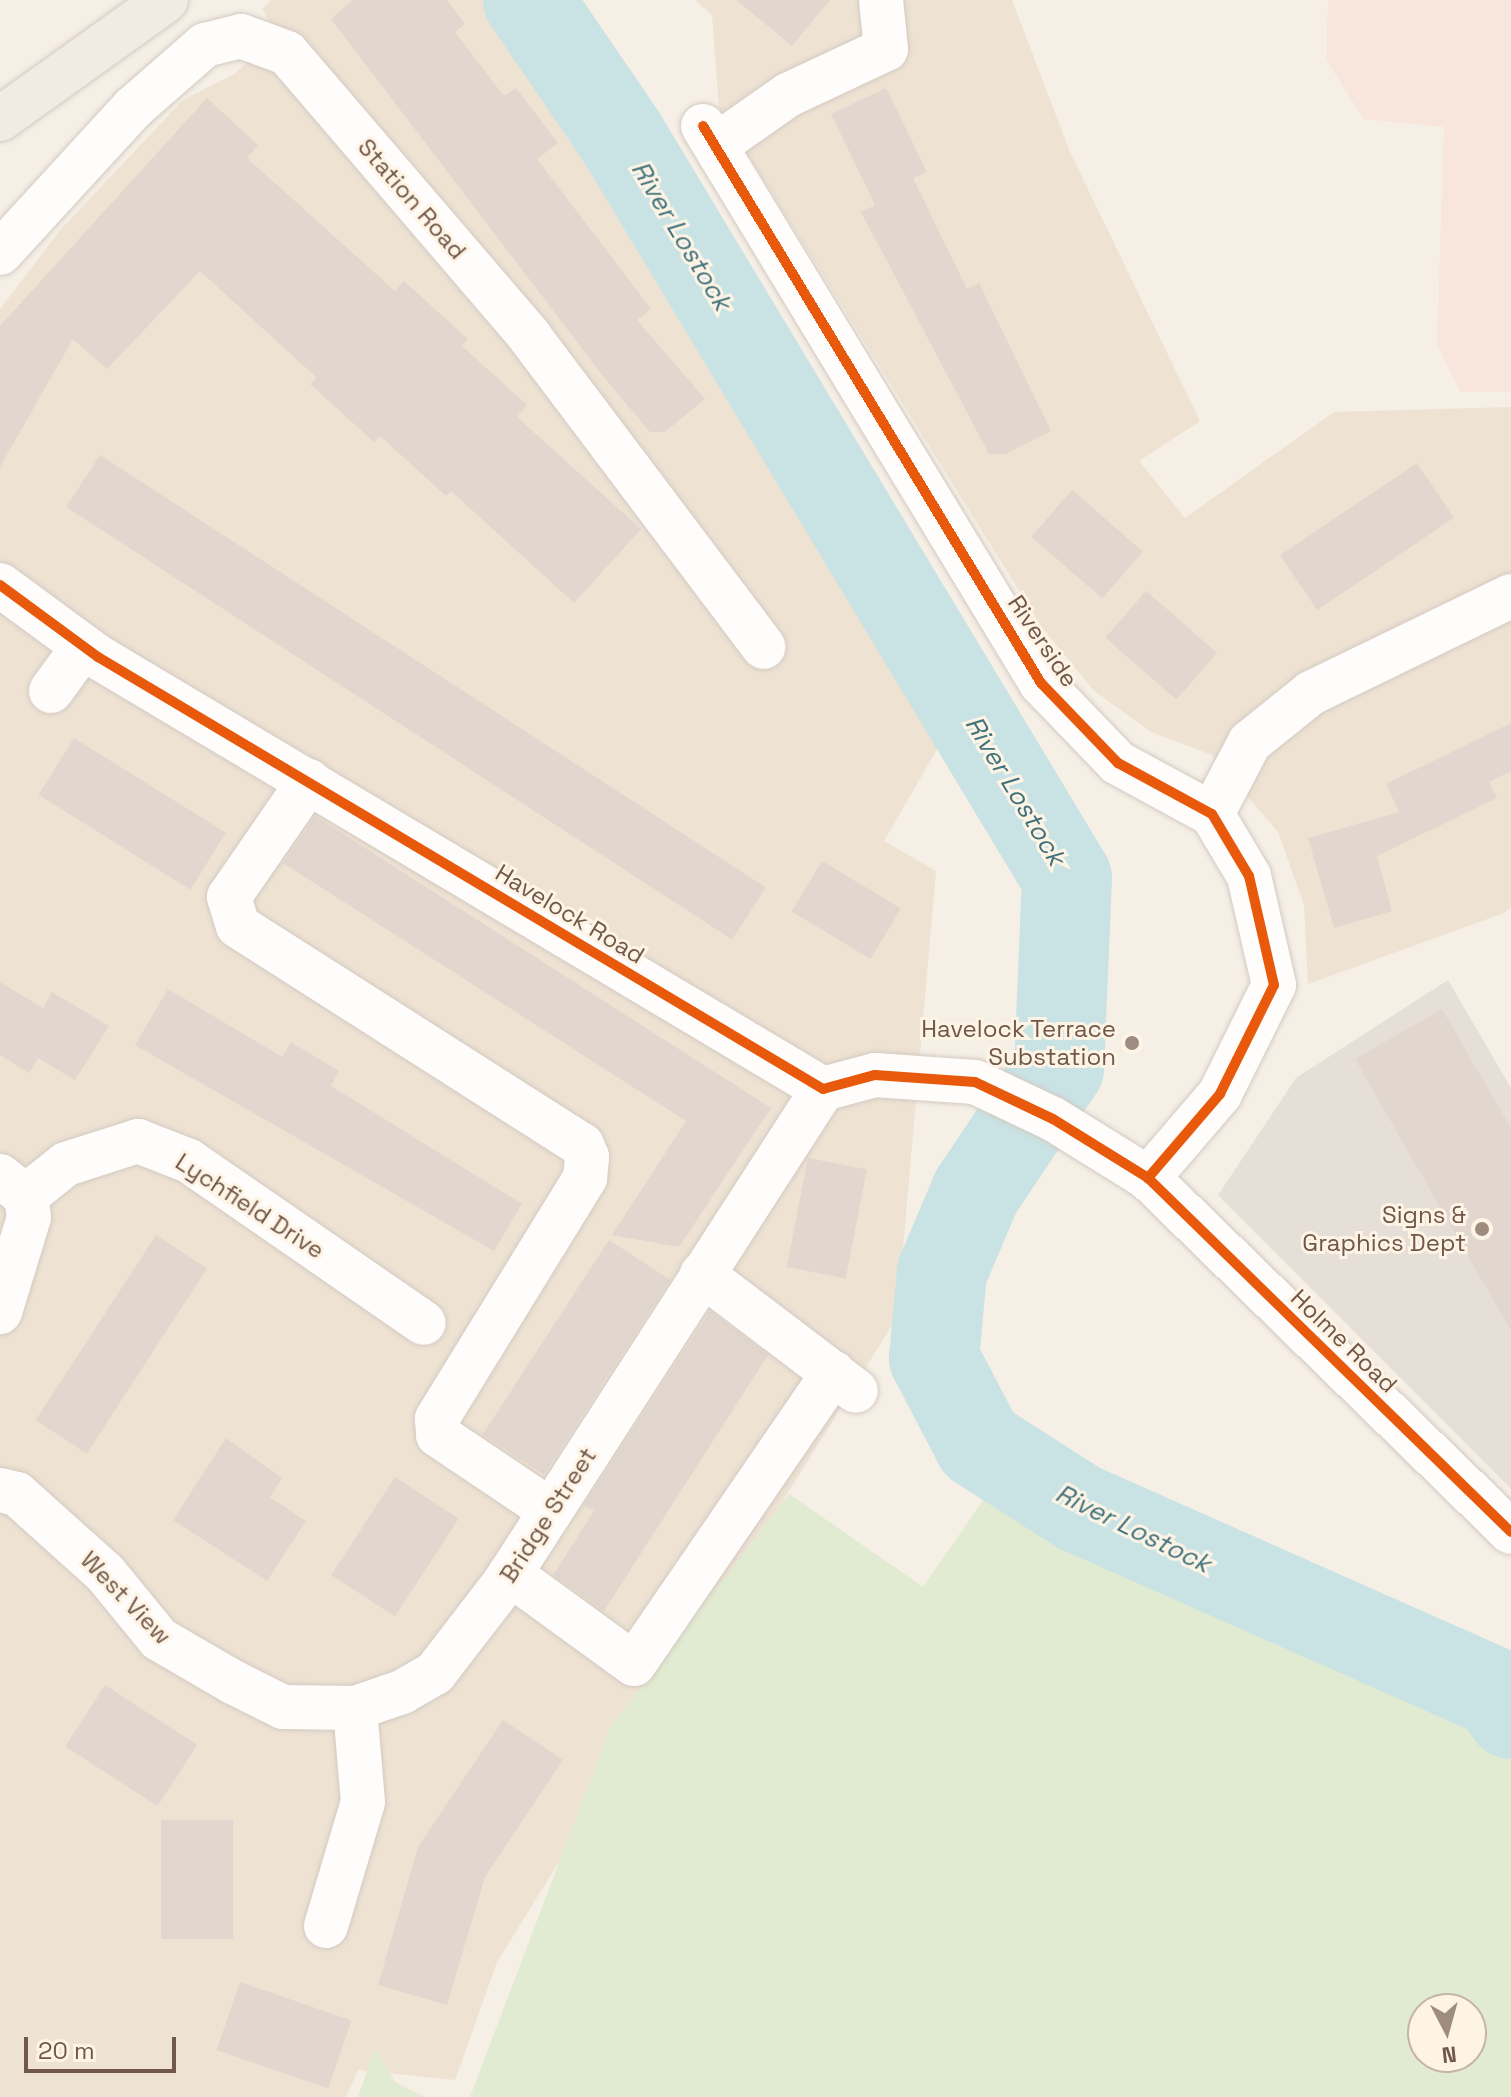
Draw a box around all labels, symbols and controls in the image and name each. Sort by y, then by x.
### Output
street label: Station Road [352,133,472,265]
water label: River Lostock [624,156,738,316]
street label: Riverside [1002,590,1084,692]
water label: River Lostock [958,711,1072,871]
street label: Havelock Road [490,858,650,970]
place label: Havelock Terrace Substation [921,1015,1116,1071]
marker: Havelock Terrace Substation [1123,1034,1141,1052]
street label: Lychfield Drive [170,1147,330,1265]
place label: Signs & Graphics Dept [1302,1201,1466,1257]
marker: Signs & Graphics Dept [1473,1220,1491,1238]
street label: Holme Road [1285,1283,1403,1399]
street label: Bridge Street [494,1442,602,1588]
water label: River Lostock [1050,1478,1216,1580]
street label: West View [75,1545,177,1651]
north arrow [1407,1993,1487,2073]
scale bar [28,2021,180,2071]
text: 20 m [38,2035,95,2066]
text: N [1441,2040,1458,2070]

